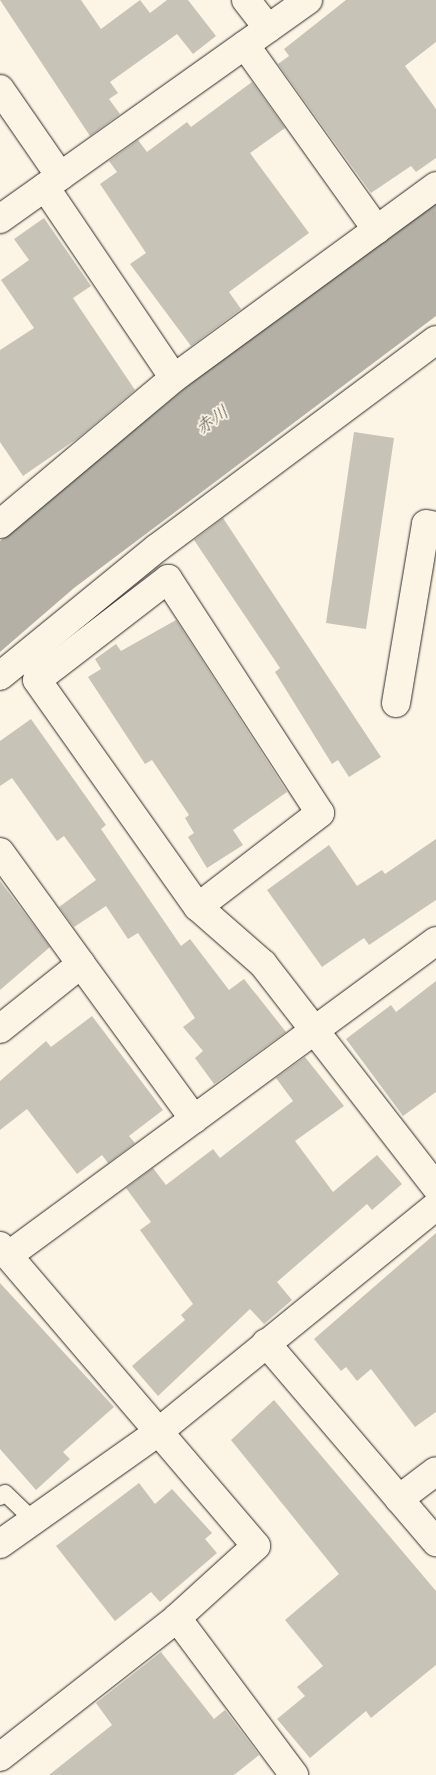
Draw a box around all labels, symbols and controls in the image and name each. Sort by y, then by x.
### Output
water label: 赤川 [191,401,233,439]

